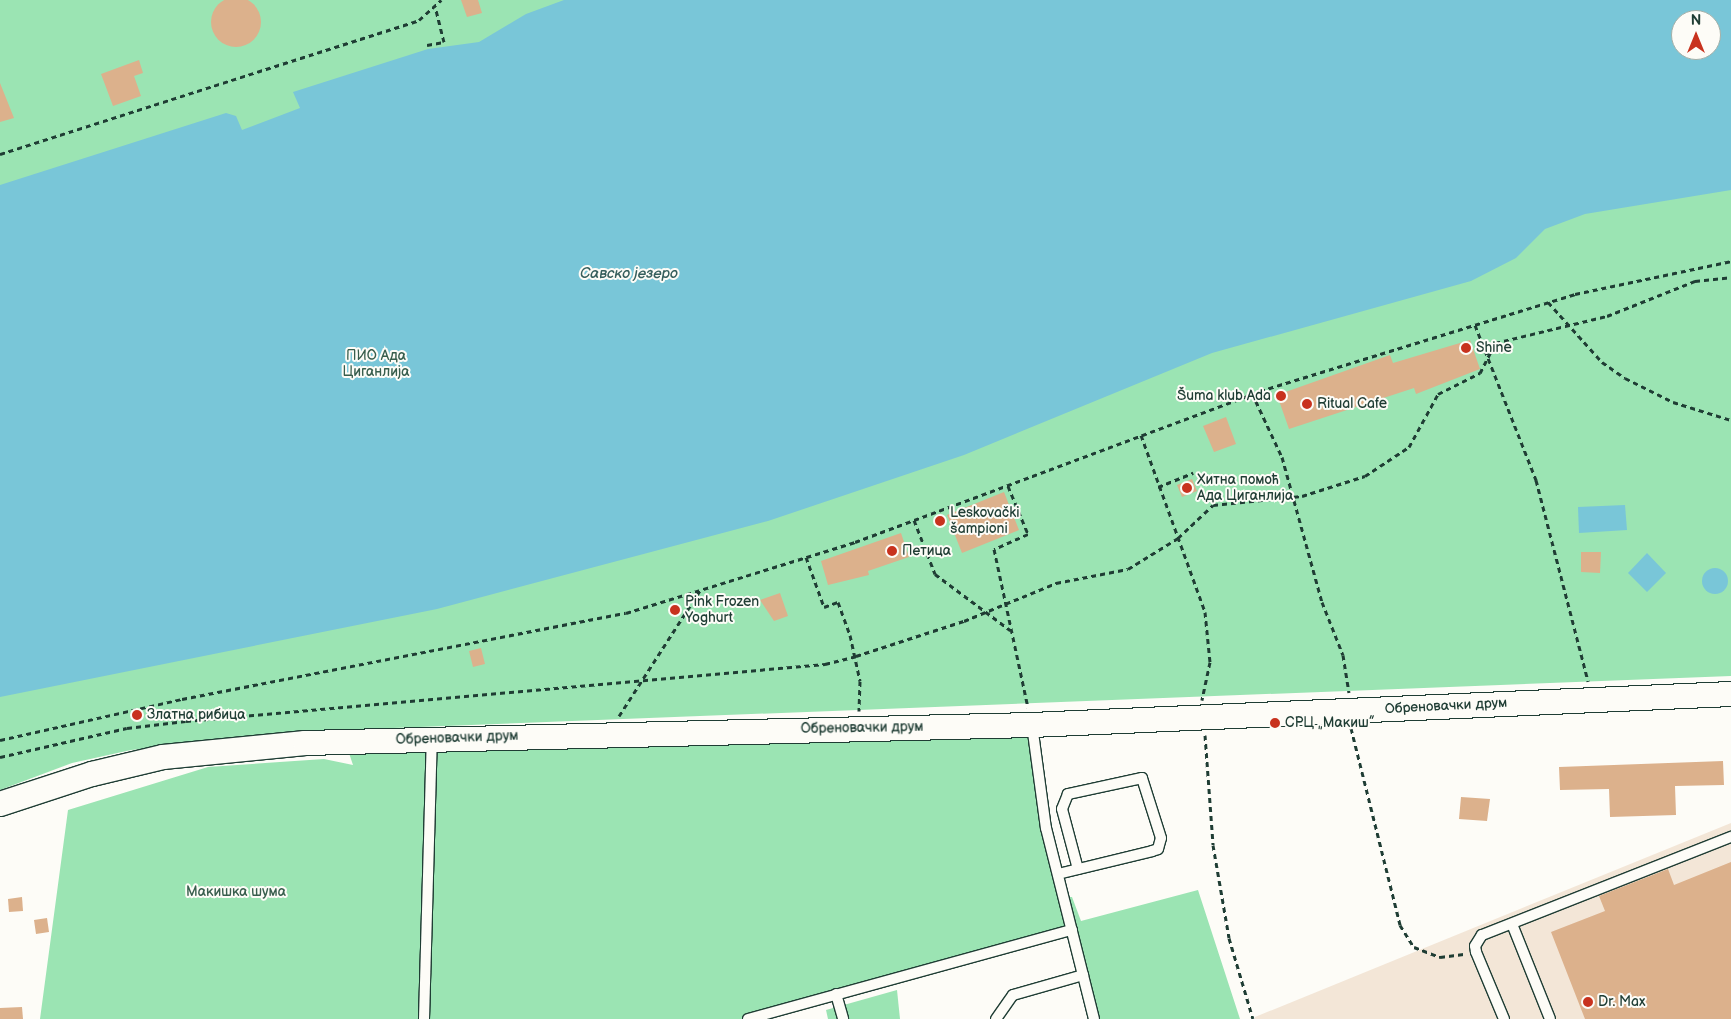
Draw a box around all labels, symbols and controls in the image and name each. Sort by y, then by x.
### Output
north arrow [1671,10,1721,60]
text: N [1691,12,1701,29]
water label: Савско језеро [580,265,678,283]
place label: Shine [1476,340,1512,356]
marker: Shine [1460,342,1472,354]
park label: ПИО Ада Циганлија [342,348,410,381]
place label: Šuma klub Ada [1177,388,1271,404]
marker: Šuma klub Ada [1275,390,1287,402]
place label: Ritual Cafe [1317,396,1387,412]
marker: Ritual Cafe [1301,398,1313,410]
place label: Хитна помоћ Ада Циганлија [1197,472,1293,504]
marker: Хитна помоћ Ада Циганлија [1181,482,1193,494]
place label: Leskovački šampioni [950,505,1019,538]
marker: Leskovački šampioni [934,515,946,527]
place label: Петица [902,543,951,559]
marker: Петица [886,545,898,557]
place label: Pink Frozen Yoghurt [685,594,759,626]
marker: Pink Frozen Yoghurt [669,604,681,616]
street label: Обреновачки друм [1384,694,1508,718]
place label: Златна рибица [147,707,246,723]
marker: Златна рибица [131,709,143,721]
place label: СРЦ „Макиш” [1285,715,1375,731]
marker: СРЦ „Макиш” [1269,717,1281,729]
street label: Обреновачки друм [801,719,923,737]
street label: Обреновачки друм [395,727,519,749]
park label: Макишка шума [186,884,286,900]
place label: Dr. Max [1598,994,1646,1010]
marker: Dr. Max [1582,996,1594,1008]

